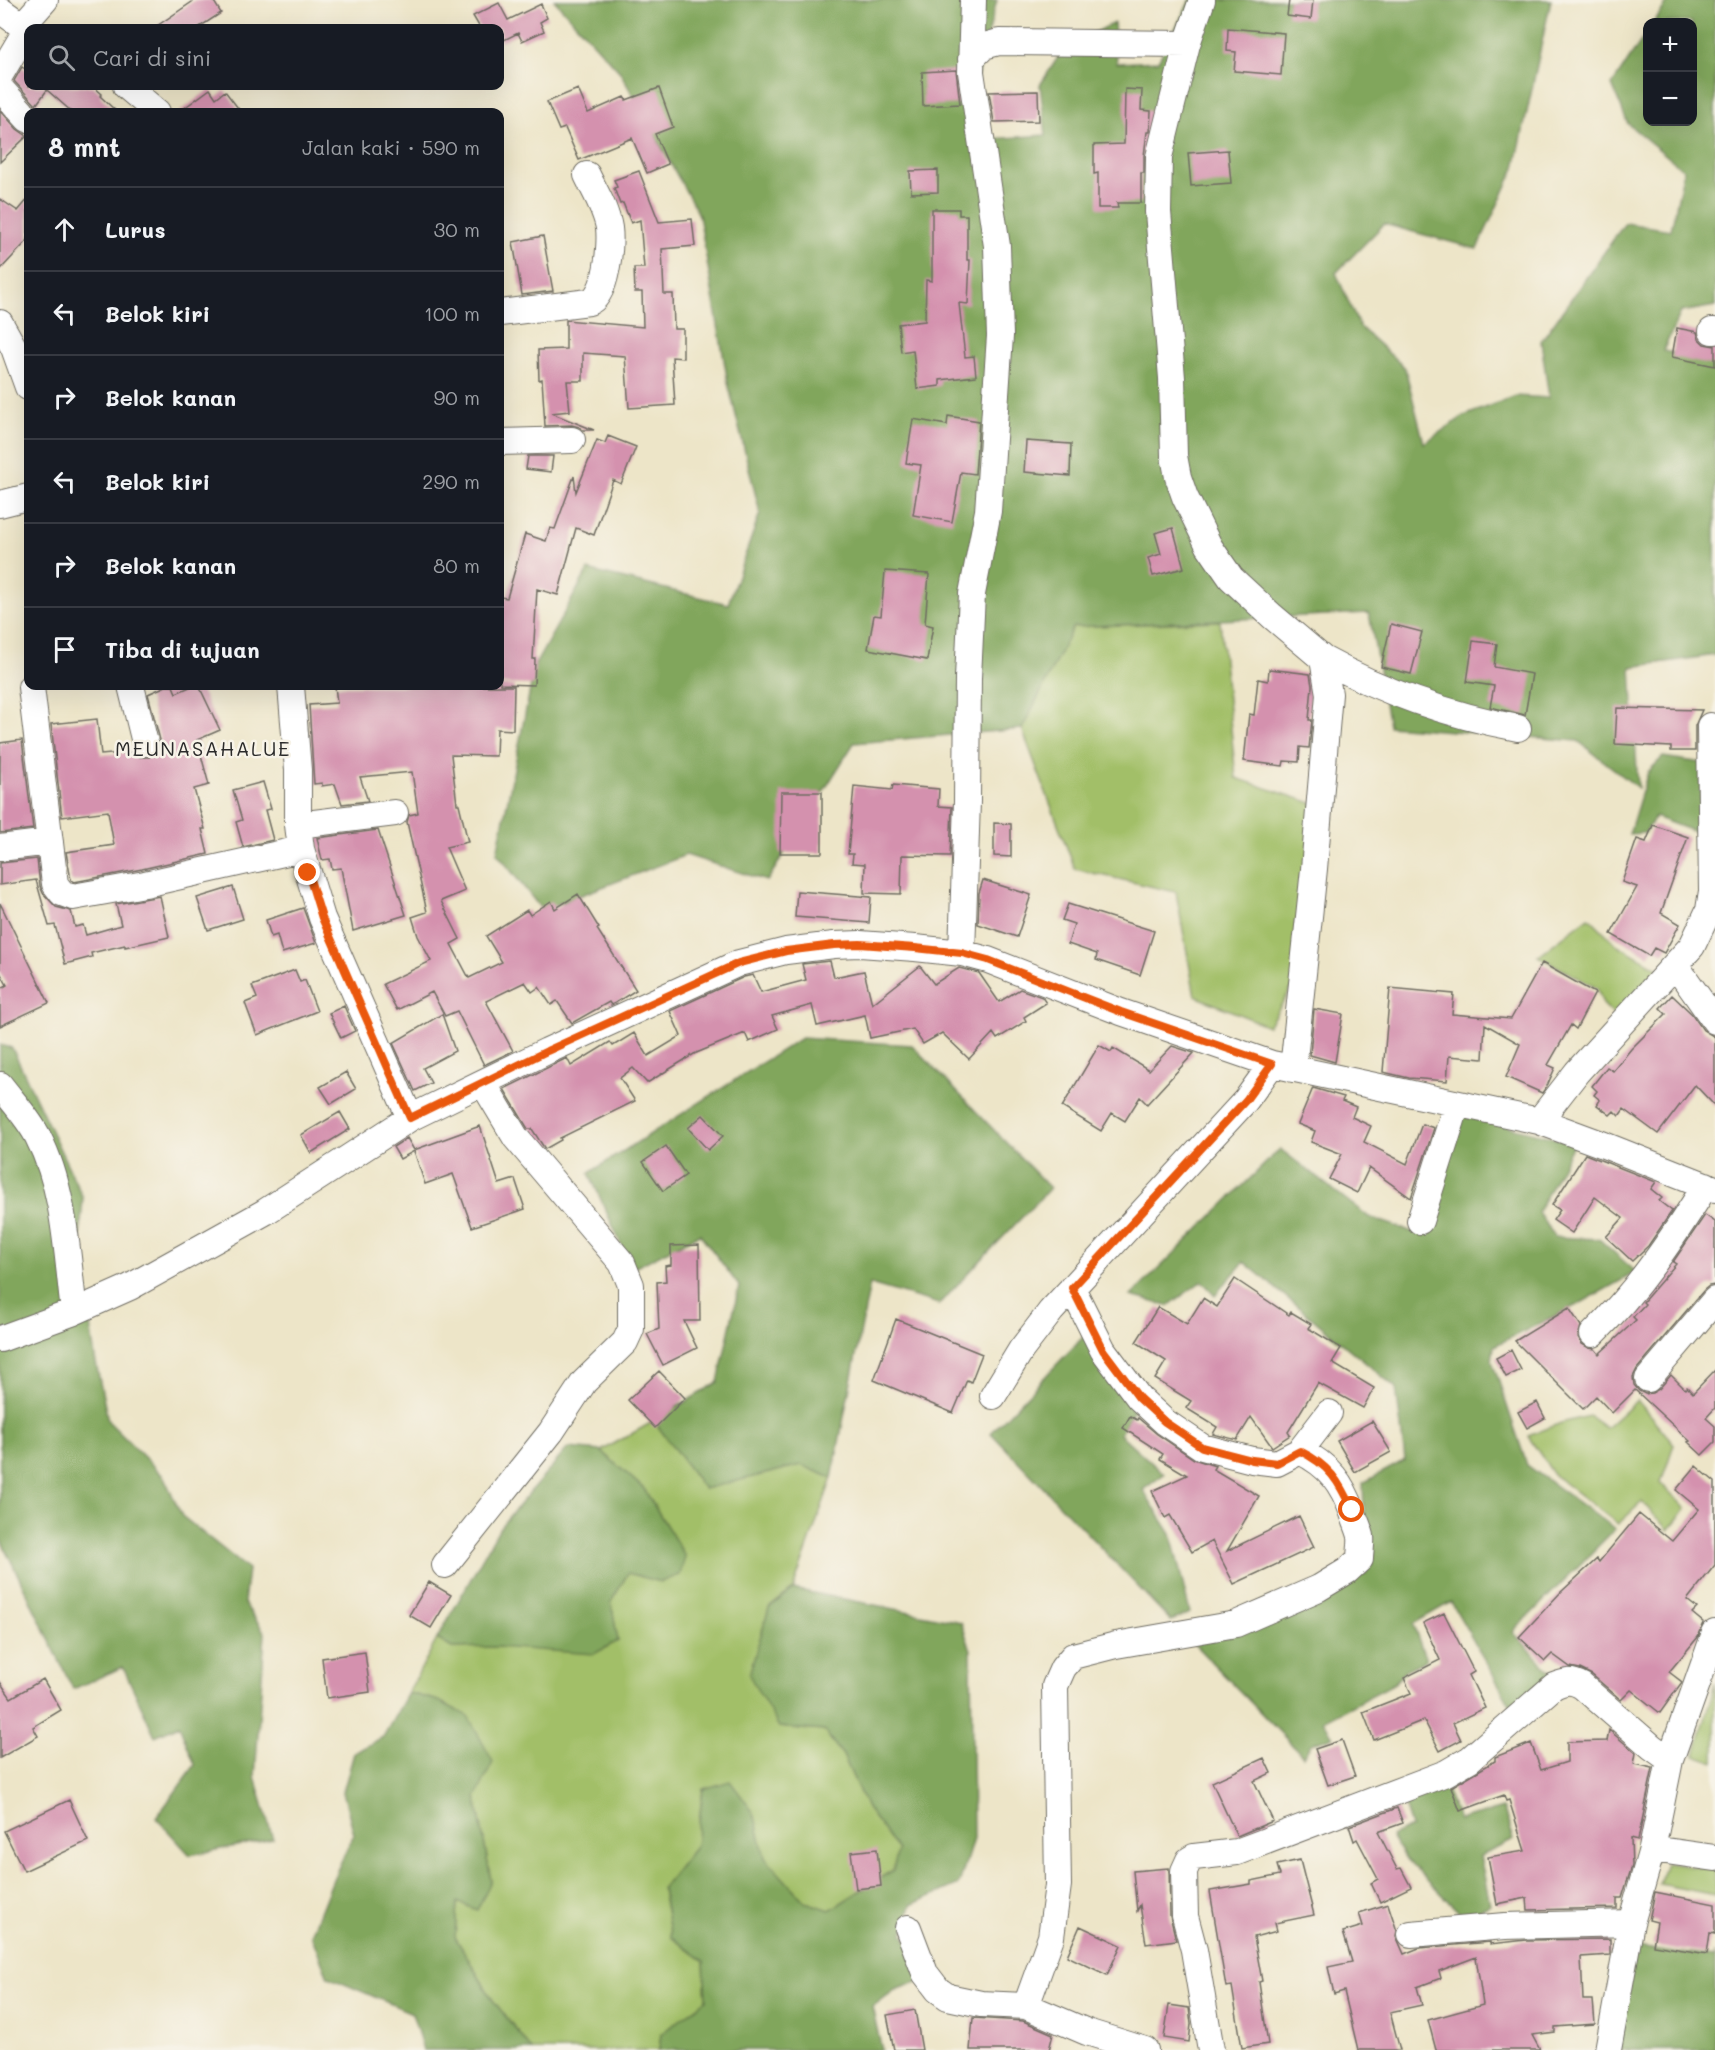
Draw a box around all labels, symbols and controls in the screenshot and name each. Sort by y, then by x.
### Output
map controls [1643,18,1697,126]
button: + [1643,18,1697,72]
search box [24,24,504,90]
icon: search [45,41,78,74]
text: Cari di sini [93,43,211,72]
button: − [1643,72,1697,126]
text: 8 mnt [48,130,121,164]
text: Jalan kaki · 590 m [302,134,480,160]
icon: ahead [48,213,81,246]
text: Lurus [105,215,166,244]
text: 30 m [434,216,480,242]
icon: left [48,297,81,330]
text: Belok kiri [105,299,210,328]
text: 100 m [424,300,480,326]
icon: right [48,381,81,414]
text: Belok kanan [105,383,236,412]
text: 90 m [434,384,480,410]
icon: left [48,465,81,498]
text: Belok kiri [105,467,210,496]
text: 290 m [422,468,480,494]
icon: right [48,549,81,582]
text: Belok kanan [105,551,236,580]
text: 80 m [433,552,480,578]
icon: arrive [48,633,81,666]
text: Tiba di tujuan [105,635,260,664]
district label: MEUNASAHALUE [115,735,291,761]
route end [294,859,320,885]
route start [1338,1496,1364,1522]

